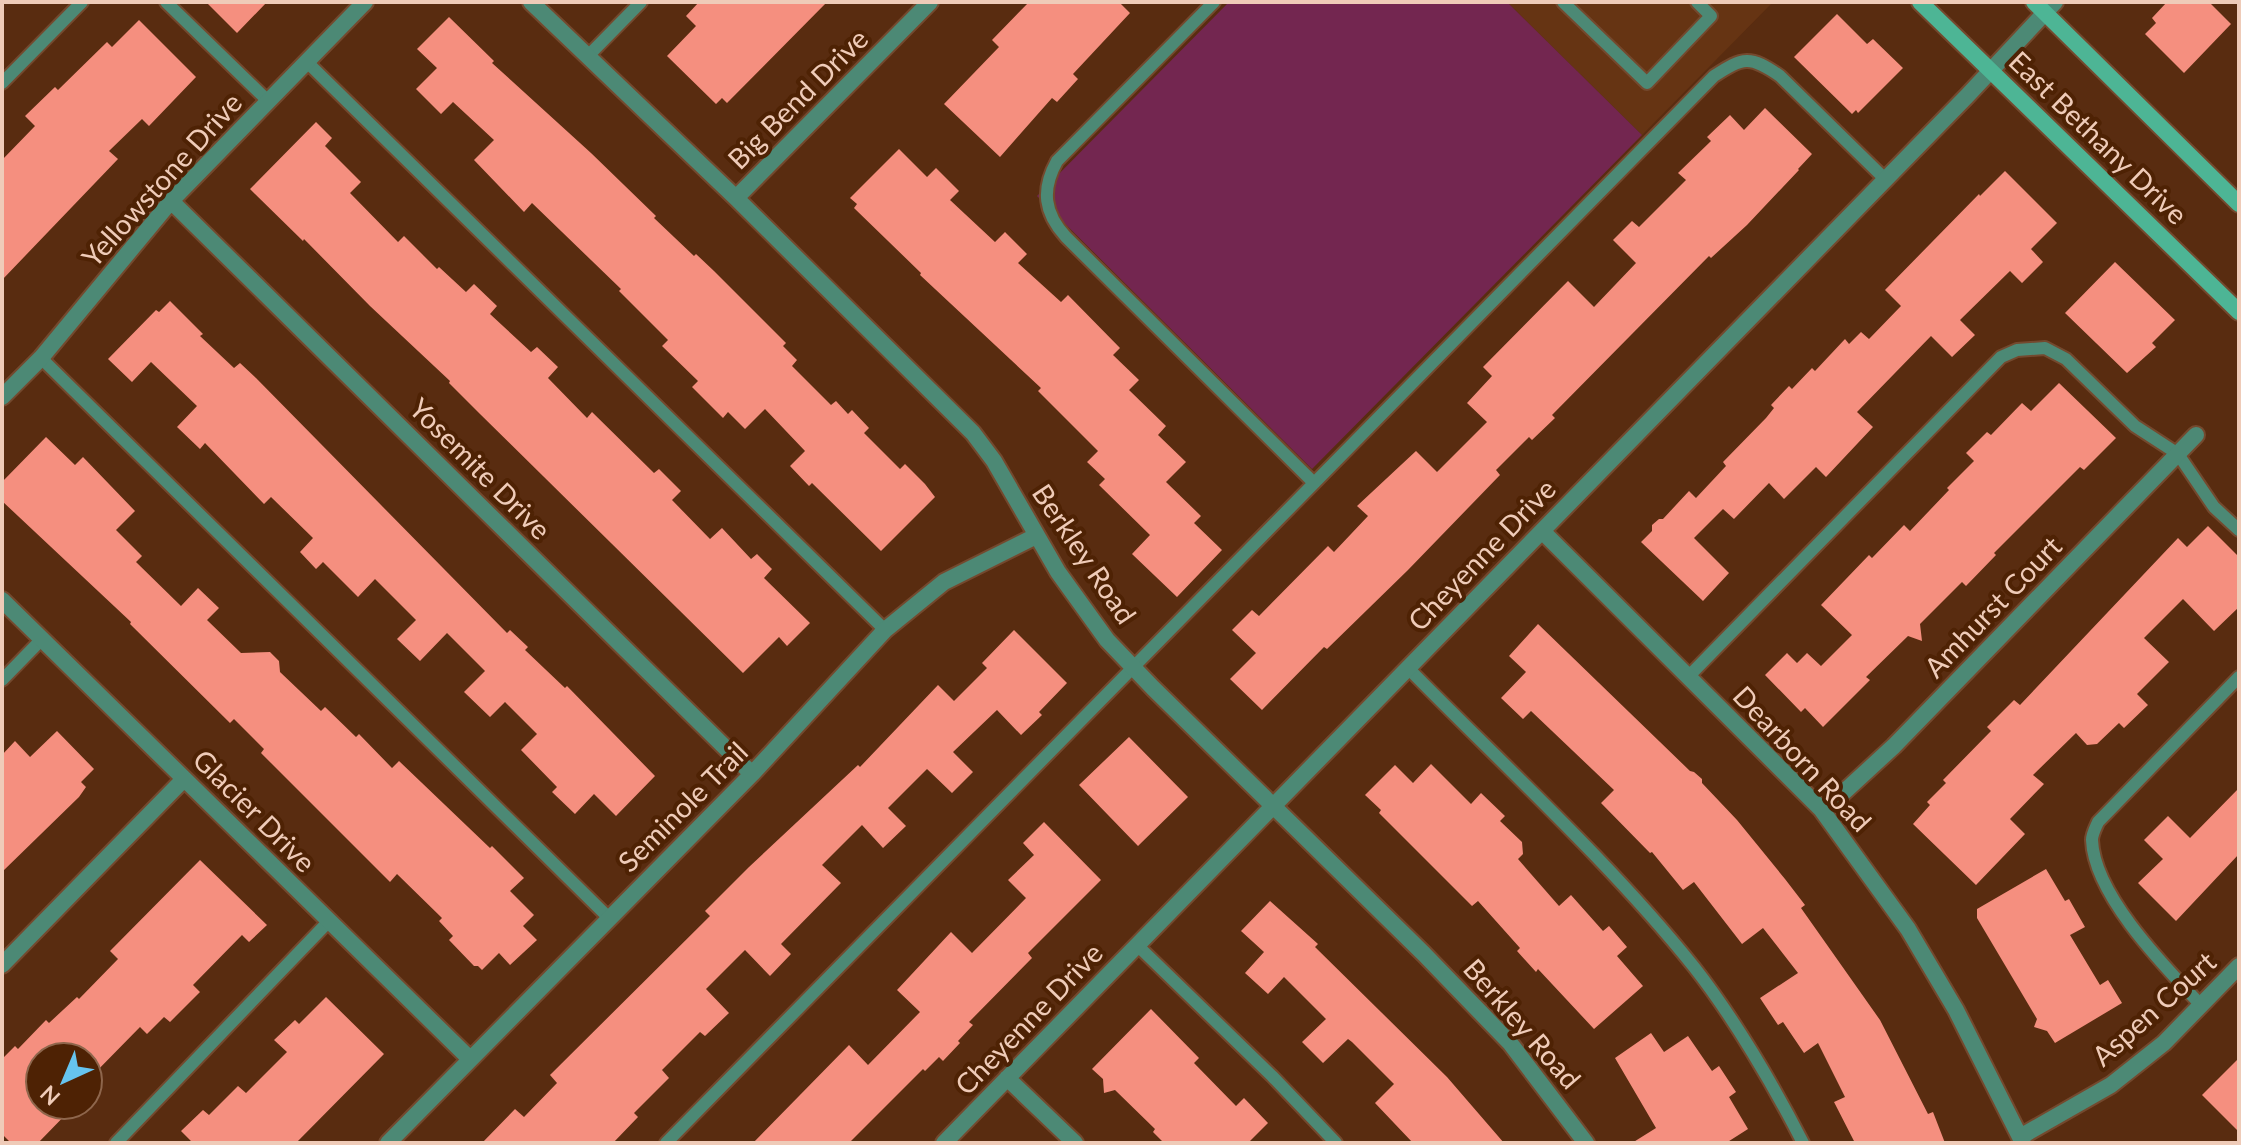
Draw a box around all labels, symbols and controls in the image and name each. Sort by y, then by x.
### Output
street label: Big Bend Drive [720,21,874,175]
street label: East Bethany Drive [2003,44,2195,231]
street label: Yellowstone Drive [74,85,248,273]
street label: Yosemite Drive [403,391,558,546]
street label: Cheyenne Drive [1400,471,1562,637]
street label: Berkley Road [1026,477,1144,630]
street label: Amhurst Court [1917,529,2068,684]
street label: Dearborn Road [1727,678,1879,838]
street label: Seminole Trail [610,734,754,878]
street label: Glacier Drive [186,742,323,879]
street label: Cheyenne Drive [947,935,1109,1101]
street label: Aspen Court [2085,944,2222,1073]
street label: Berkley Road [1457,951,1588,1095]
north arrow [24,1041,104,1121]
text: N [34,1080,65,1111]

